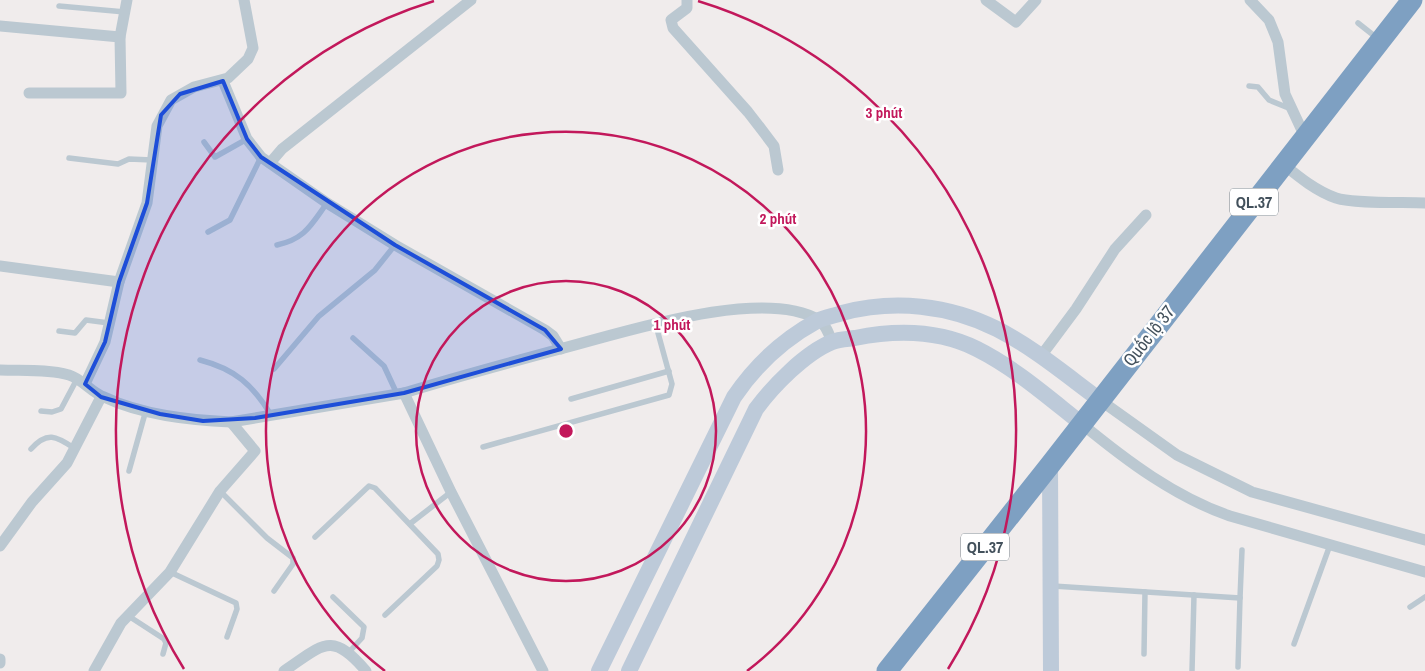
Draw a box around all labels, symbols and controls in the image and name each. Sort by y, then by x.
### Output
text: 3 phút [866,102,902,123]
road number: QL.37 [1230,188,1278,216]
text: 2 phút [760,208,796,229]
street label: Quốc lộ 37 [1117,300,1180,372]
text: 1 phút [654,314,690,335]
centre of rings [557,422,575,440]
road number: QL.37 [961,534,1009,560]

